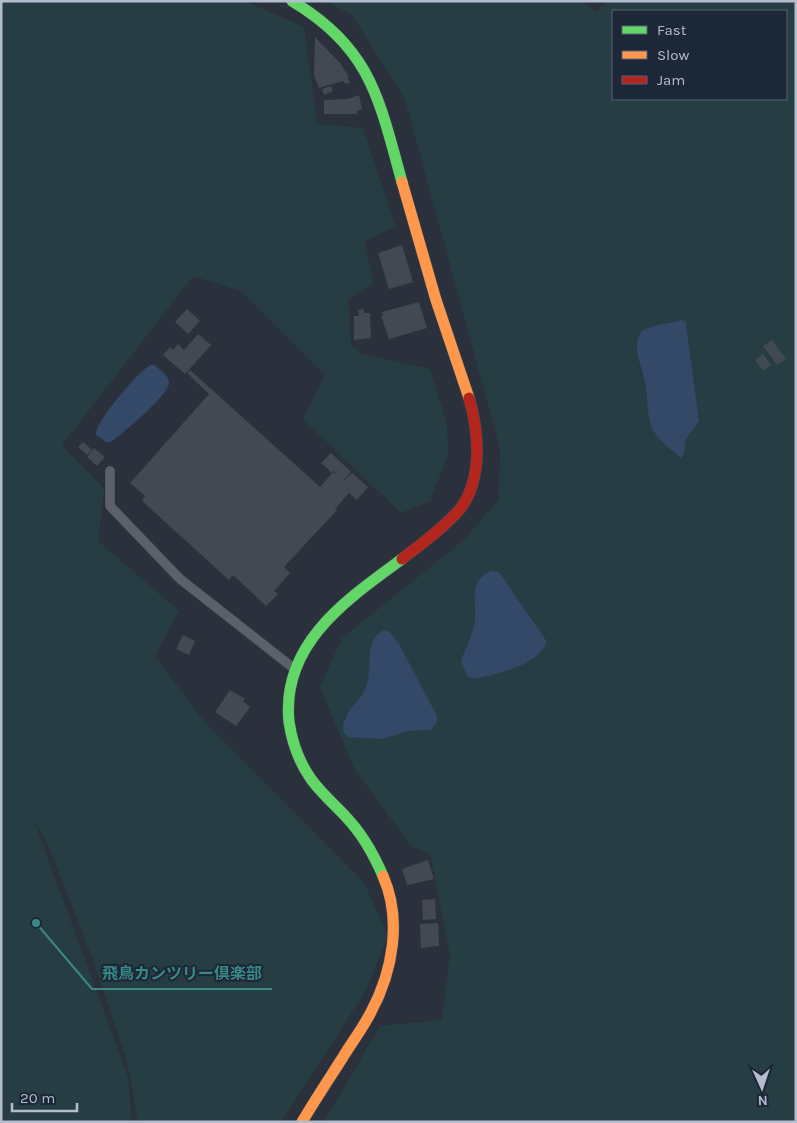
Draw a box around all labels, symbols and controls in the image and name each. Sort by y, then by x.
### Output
legend [612,10,787,100]
text: Fast [657,21,687,39]
text: Slow [657,46,689,64]
text: Jam [657,71,685,89]
callout: 飛鳥カンツリー倶楽部 [92,958,272,989]
text: 飛鳥カンツリー倶楽部 [102,964,262,983]
north arrow [737,1063,787,1113]
scale bar [12,1080,78,1112]
text: 20 m [20,1089,55,1107]
text: N [757,1092,768,1109]

